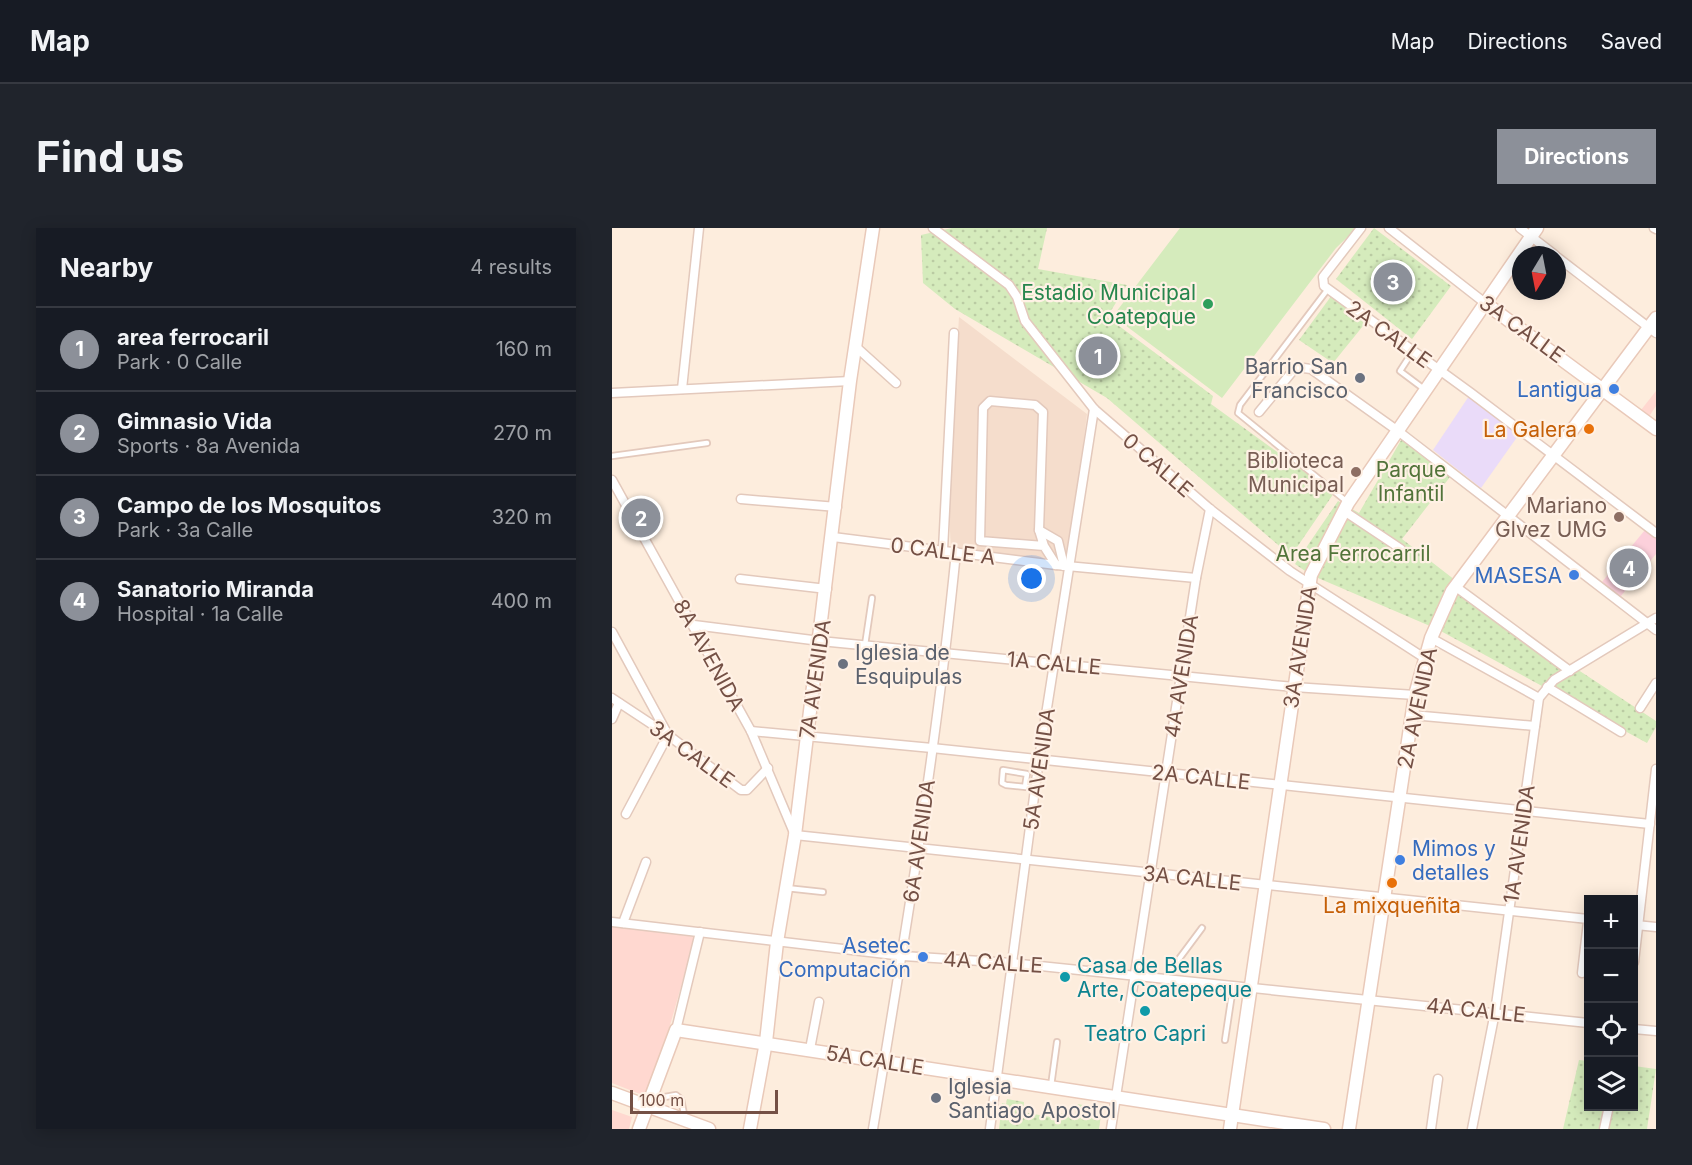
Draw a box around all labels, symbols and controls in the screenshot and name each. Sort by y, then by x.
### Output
text: Map [30,24,90,58]
text: Map [1391,29,1434,54]
text: Directions [1467,29,1568,54]
text: Saved [1601,29,1662,54]
button: Directions [1497,129,1656,184]
text: Find us [36,131,184,182]
north arrow [1512,246,1566,300]
text: Nearby [60,252,153,283]
text: 4 results [470,255,552,279]
pin: 3 [1374,260,1412,304]
place label: Estadio Municipal Coatepque [1021,280,1196,329]
street label: 3A CALLE [1475,290,1569,368]
street label: 2A CALLE [1342,295,1436,373]
marker: Estadio Municipal Coatepque [1201,297,1215,311]
text: area ferrocaril [117,324,269,350]
pin: 1 [1078,334,1118,378]
text: 1 [75,337,84,361]
text: 160 m [496,337,552,361]
text: Park · 0 Calle [117,350,242,374]
place label: Barrio San Francisco [1245,354,1348,403]
marker: Barrio San Francisco [1353,371,1367,385]
place label: Lantigua [1517,377,1602,402]
marker: Lantigua [1607,382,1621,396]
text: Gimnasio Vida [117,408,272,434]
place label: La Galera [1483,417,1577,442]
text: 2 [73,421,86,445]
text: 270 m [493,421,552,445]
marker: La Galera [1582,422,1596,436]
street label: 0 CALLE [1118,428,1198,502]
text: Sports · 8a Avenida [117,434,300,458]
place label: Biblioteca Municipal [1247,448,1344,497]
park label: Parque Infantil [1376,457,1446,506]
marker: Biblioteca Municipal [1349,465,1363,479]
text: Campo de los Mosquitos [117,492,381,518]
place label: Mariano Glvez UMG [1495,493,1607,542]
pin: 2 [621,496,660,540]
text: 3 [73,505,86,529]
text: 320 m [492,505,552,529]
marker: Mariano Glvez UMG [1612,510,1626,524]
text: Park · 3a Calle [117,518,253,542]
street label: 0 CALLE A [889,532,997,570]
park label: Area Ferrocarril [1275,541,1431,566]
pin: 4 [1610,546,1648,590]
place label: MASESA [1474,563,1562,588]
your location [1017,564,1046,593]
marker: MASESA [1567,568,1581,582]
text: Sanatorio Miranda [117,576,314,602]
street label: 3A AVENIDA [1278,584,1322,710]
text: 4 [73,589,86,613]
text: 400 m [491,589,552,613]
street label: 8A AVENIDA [668,595,750,715]
text: Hospital · 1a Calle [117,602,283,626]
street label: 4A AVENIDA [1159,613,1203,739]
street label: 7A AVENIDA [794,618,836,740]
place label: Iglesia de Esquipulas [855,640,962,689]
street label: 2A AVENIDA [1392,645,1442,771]
street label: 1A CALLE [1006,646,1102,680]
marker: Iglesia de Esquipulas [836,657,850,671]
street label: 5A AVENIDA [1018,706,1060,832]
street label: 3A CALLE [645,715,739,793]
street label: 2A CALLE [1150,759,1252,795]
street label: 6A AVENIDA [898,778,940,904]
street label: 1A AVENIDA [1498,783,1540,905]
place label: Mimos y detalles [1412,836,1496,885]
marker: Mimos y detalles [1393,853,1407,867]
street label: 3A CALLE [1141,860,1243,896]
marker: La mixqueñita [1385,876,1399,890]
place label: La mixqueñita [1323,893,1461,918]
map controls [1584,895,1638,1111]
button: + [1584,895,1638,949]
place label: Asetec Computación [779,933,911,982]
street label: 4A CALLE [942,946,1044,978]
button: − [1584,949,1638,1003]
marker: Asetec Computación [916,950,930,964]
place label: Casa de Bellas Arte, Coatepeque [1077,953,1252,1002]
marker: Casa de Bellas Arte, Coatepeque [1058,970,1072,984]
street label: 4A CALLE [1425,992,1527,1028]
button: locate [1584,1003,1638,1057]
marker: Teatro Capri [1138,1004,1152,1018]
place label: Teatro Capri [1084,1021,1206,1046]
street label: 5A CALLE [824,1040,926,1080]
button: layers [1584,1057,1638,1111]
place label: Iglesia Santiago Apostol [948,1074,1116,1123]
scale bar [630,1087,778,1114]
text: 100 m [639,1090,684,1110]
marker: Iglesia Santiago Apostol [929,1091,943,1105]

